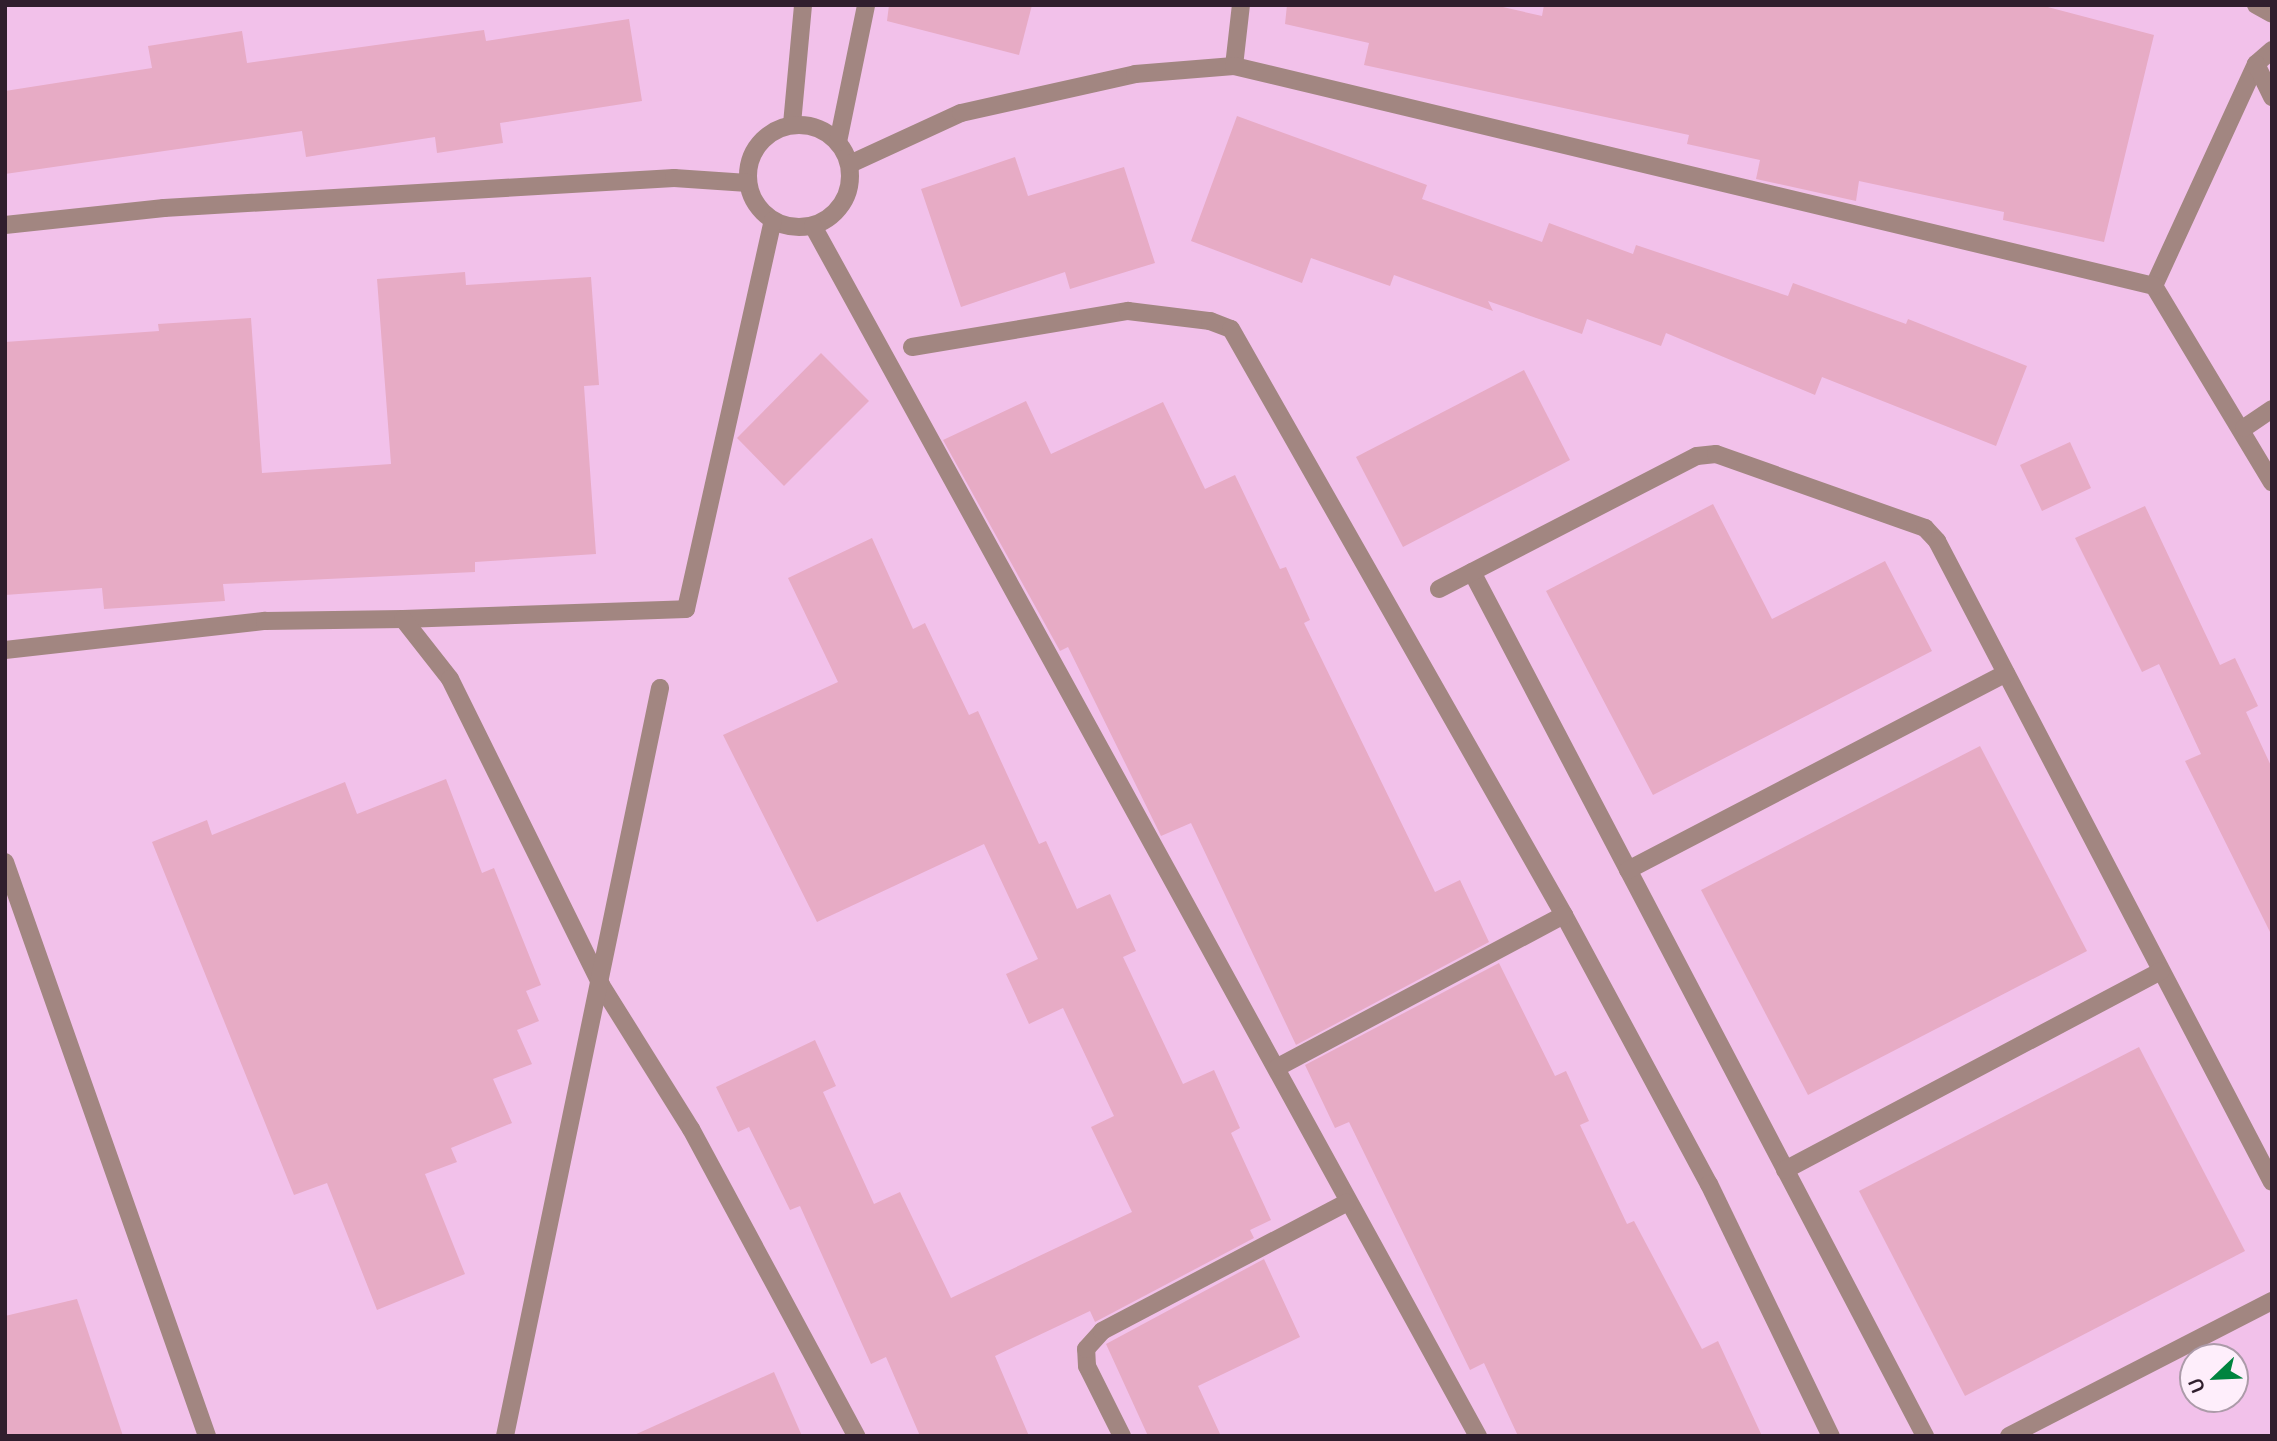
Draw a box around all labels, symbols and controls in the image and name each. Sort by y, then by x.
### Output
north arrow [2179,1343,2249,1413]
text: U [2183,1375,2209,1397]

